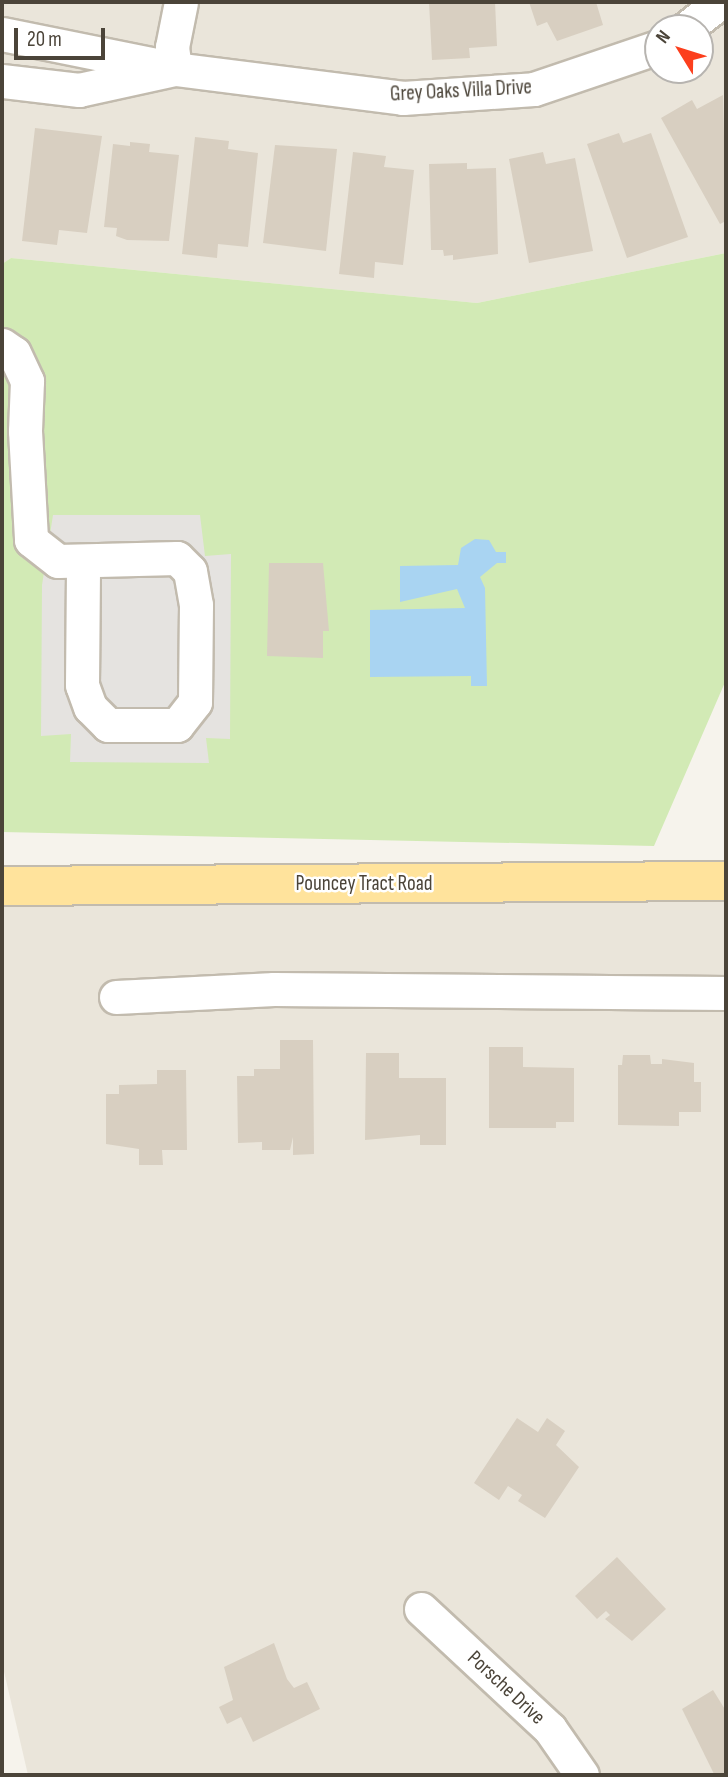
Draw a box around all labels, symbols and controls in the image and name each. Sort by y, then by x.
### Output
scale bar [18,14,108,58]
north arrow [644,14,714,84]
text: N [651,26,676,48]
text: 20 m [27,27,62,52]
street label: Grey Oaks Villa Drive [389,75,533,107]
street label: Pouncey Tract Road [295,871,433,897]
street label: Porsche Drive [462,1646,550,1730]

